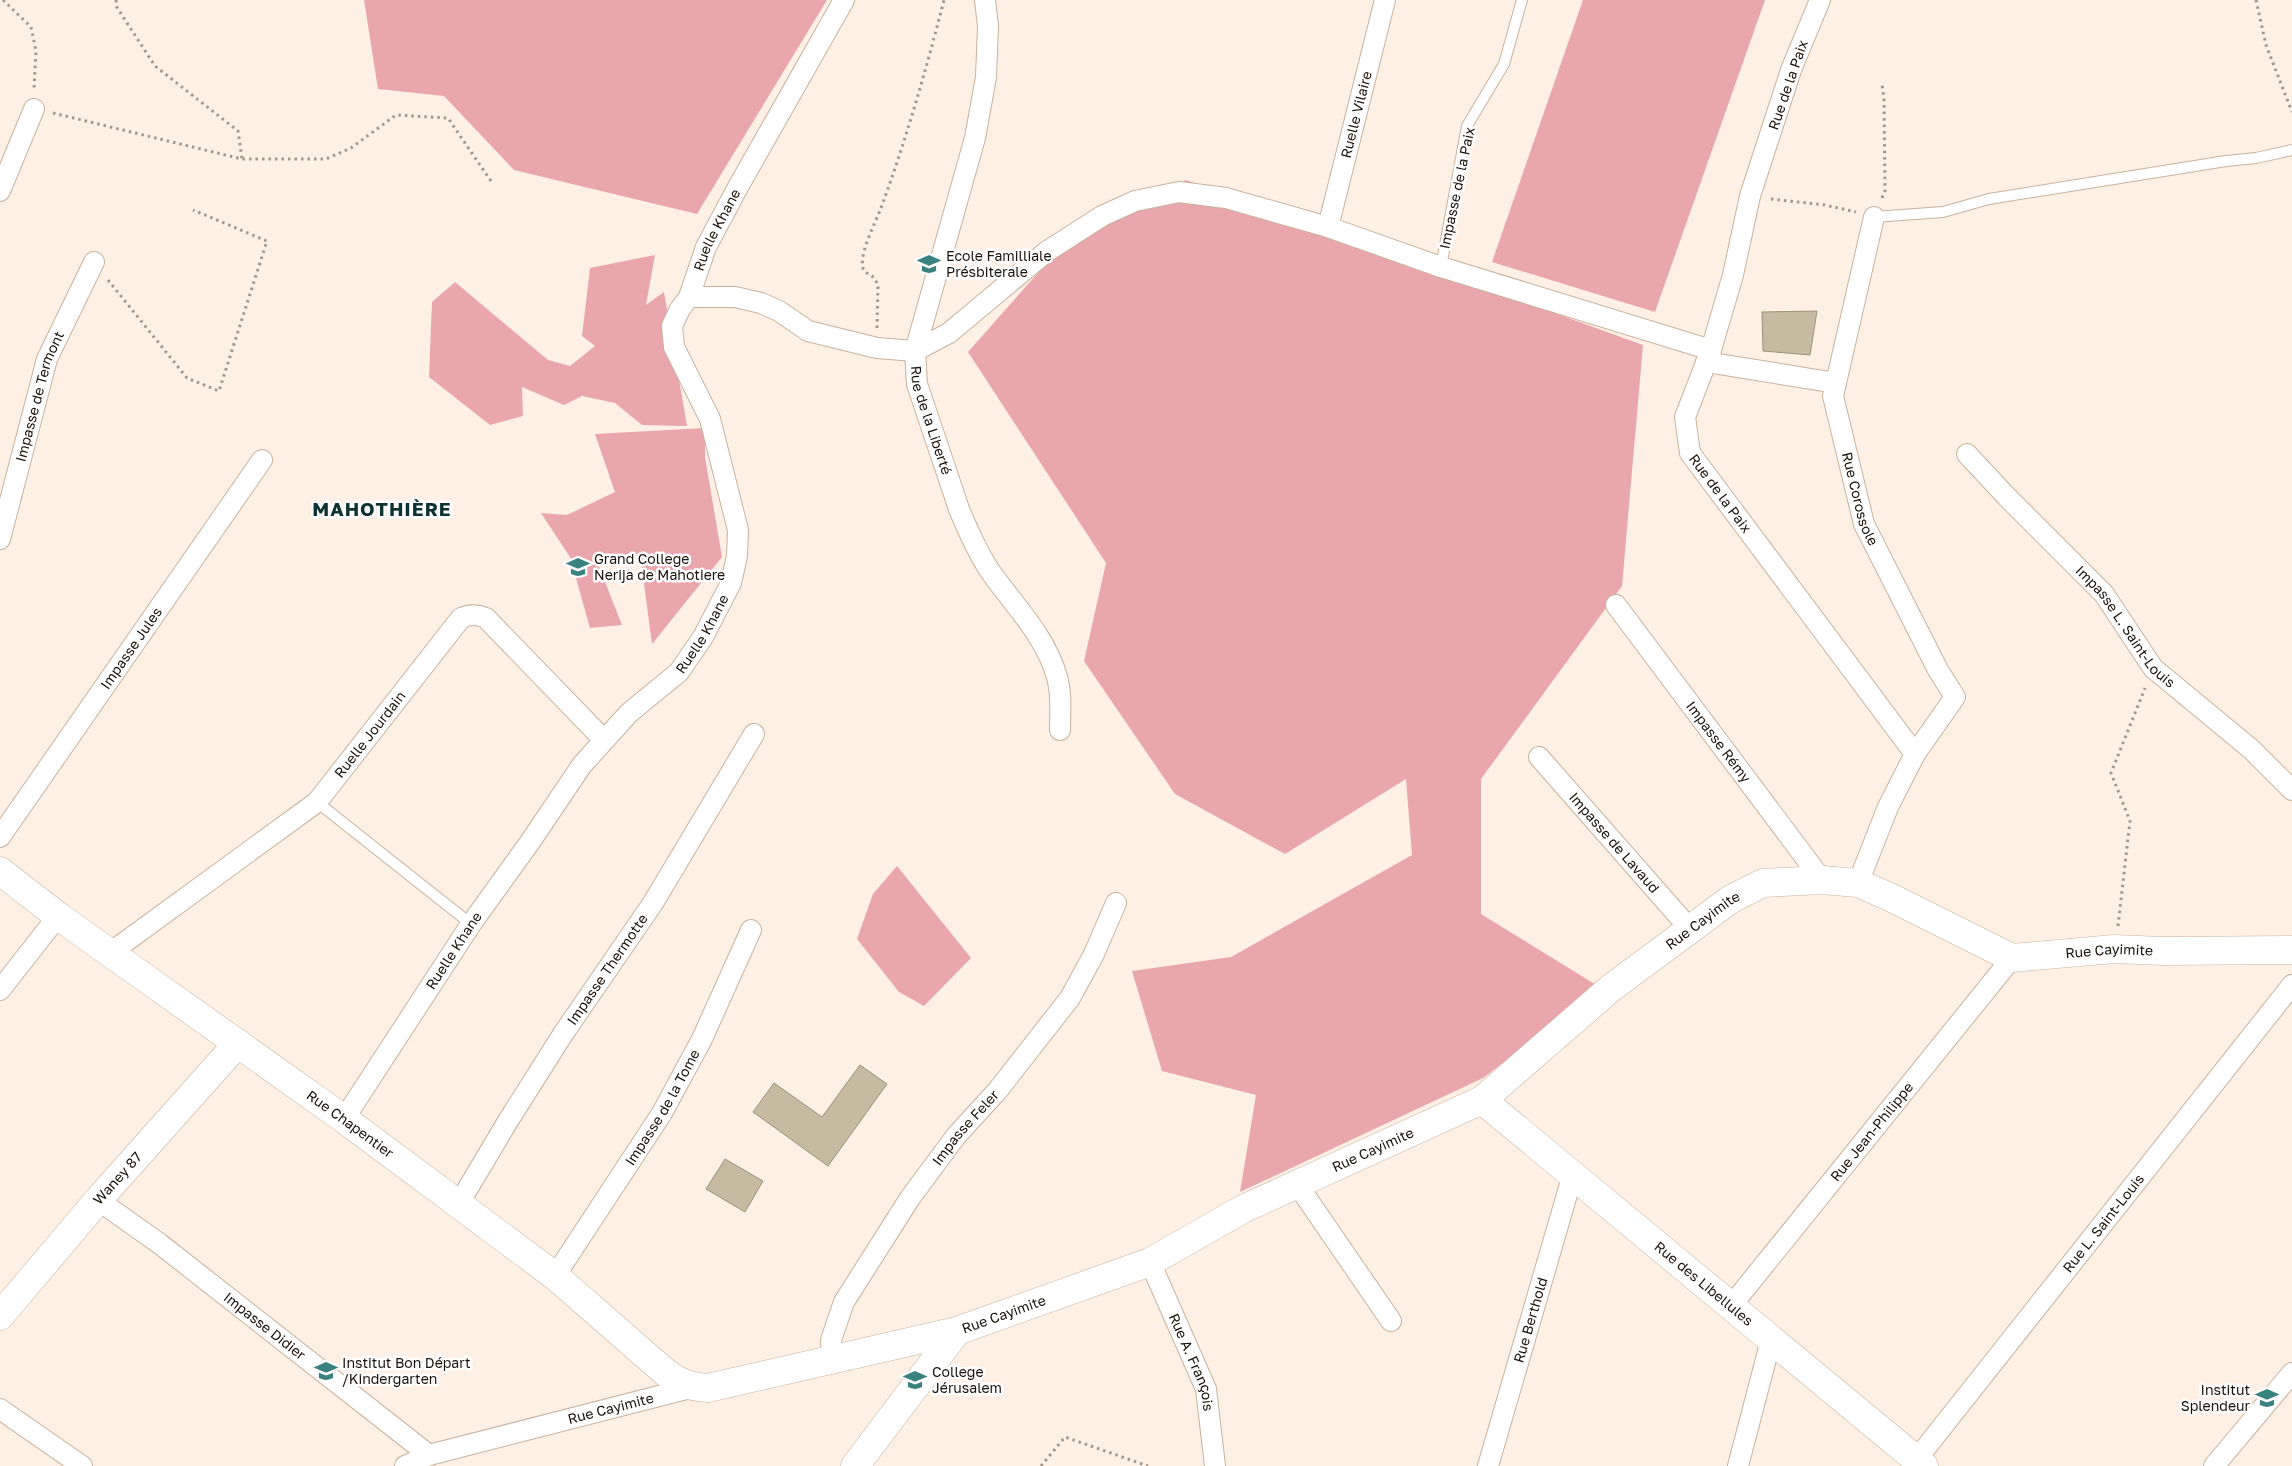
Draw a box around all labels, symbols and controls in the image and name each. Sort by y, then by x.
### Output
street label: Rue de la Paix [1764,37,1811,132]
street label: Ruelle Vilaire [1337,69,1375,160]
street label: Impasse de la Paix [1435,125,1478,250]
street label: Ruelle Khane [690,186,743,273]
place label: Ecole Familliale Présbiterale [946,247,1052,280]
school or university icon: Ecole Familliale Présbiterale [916,251,942,277]
street label: Impasse de Termont [12,328,67,464]
street label: Rue de la Liberté [908,365,956,477]
street label: Rue de la Paix [1686,450,1756,536]
street label: Rue Corossole [1839,450,1882,548]
district label: MAHOTHIÈRE [312,497,452,520]
place label: Grand College Nerija de Mahotiere [594,550,725,583]
school or university icon: Grand College Nerija de Mahotiere [565,554,591,580]
street label: Impasse L. Saint-Louis [2072,562,2179,691]
street label: Ruelle Khane [672,591,732,677]
street label: Impasse Jules [96,604,165,692]
street label: Ruelle Jourdain [330,687,409,781]
street label: Impasse Rémy [1683,698,1755,786]
street label: Impasse de Lavaud [1566,789,1663,896]
street label: Rue Cayimite [1662,887,1742,953]
street label: Ruelle Khane [422,908,485,992]
street label: Impasse Thermotte [563,910,651,1028]
street label: Rue Cayimite [2065,940,2153,961]
street label: Impasse de la Tome [621,1046,703,1169]
street label: Rue Jean-Philippe [1826,1078,1916,1184]
street label: Rue Chapentier [304,1086,398,1161]
street label: Impasse Feler [928,1086,1002,1169]
street label: Rue Cayimite [1329,1123,1416,1175]
street label: Waney 87 [89,1148,145,1208]
street label: Rue L. Saint-Louis [2059,1170,2147,1276]
street label: Rue des Libellules [1651,1238,1757,1329]
street label: Rue Berthold [1510,1275,1550,1365]
street label: Impasse Didier [221,1288,310,1363]
street label: Rue Cayimite [959,1291,1048,1337]
street label: Rue A. François [1166,1311,1218,1412]
place label: Institut Bon Départ /Kindergarten [342,1354,471,1387]
school or university icon: Institut Bon Départ /Kindergarten [313,1358,339,1384]
place label: College Jérusalem [932,1363,1002,1396]
school or university icon: College Jérusalem [902,1367,928,1393]
place label: Institut Splendeur [2181,1381,2251,1414]
school or university icon: Institut Splendeur [2254,1385,2280,1411]
street label: Rue Cayimite [566,1389,655,1427]

